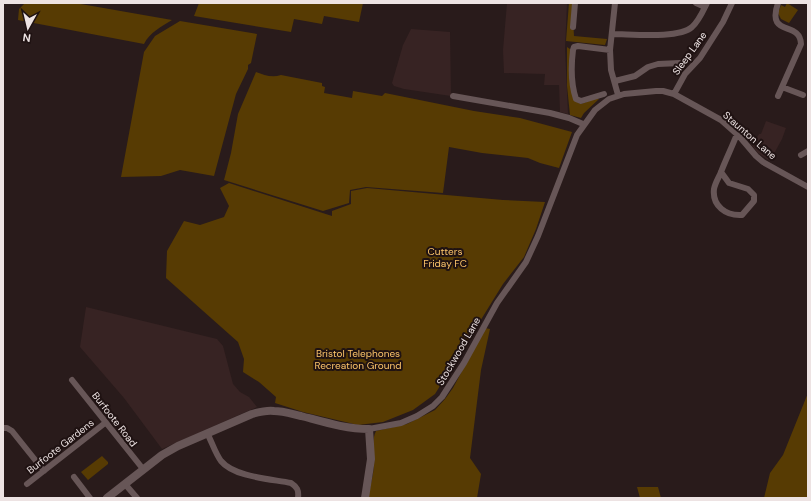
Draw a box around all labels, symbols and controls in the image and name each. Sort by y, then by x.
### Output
north arrow [8,8,48,48]
street label: Sleep Lane [669,29,710,78]
text: N [22,30,32,45]
street label: Staunton Lane [720,109,779,162]
park label: Cutters Friday FC [423,245,467,270]
street label: Stockwood Lane [434,315,483,388]
park label: Bristol Telephones Recreation Ground [315,347,401,372]
street label: Burfoote Road [89,389,140,449]
street label: Burfoote Gardens [24,416,96,477]

